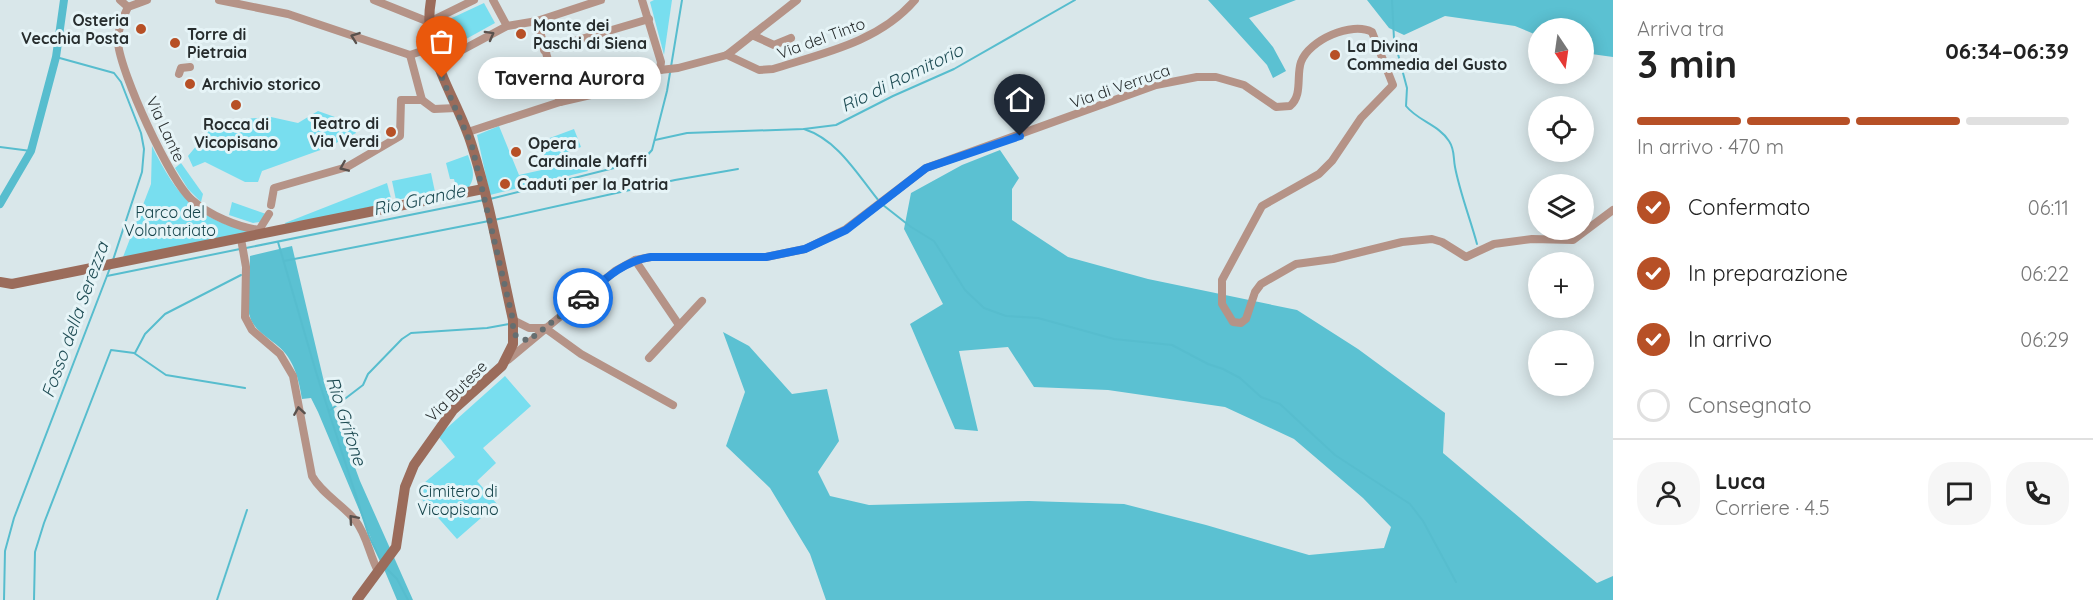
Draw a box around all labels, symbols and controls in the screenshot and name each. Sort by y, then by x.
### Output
place label: Osteria Vecchia Posta [21,10,129,48]
street label: Via del Tinto [774,13,868,63]
place label: Monte dei Paschi di Siena [533,15,647,53]
pin [416,16,467,78]
text: Arriva tra [1637,16,1724,41]
north arrow [1528,18,1594,84]
map controls [1528,18,1594,396]
marker: Osteria Vecchia Posta [134,22,148,36]
place label: Torre di Pietraia [187,24,247,62]
icon: bag [425,25,458,58]
marker: Monte dei Paschi di Siena [514,27,528,41]
one-way arrow [484,31,494,42]
one-way arrow [350,32,361,44]
marker: Torre di Pietraia [168,36,182,50]
place label: La Divina Commedia del Gusto [1347,36,1507,74]
text: 06:34–06:39 [1945,37,2069,65]
water label: Rio di Romitorio [837,38,968,117]
text: 3 min [1637,39,1737,88]
marker: La Divina Commedia del Gusto [1328,48,1342,62]
callout: Taverna Aurora [478,57,661,99]
street label: Via di Verruca [1067,60,1173,112]
text: Taverna Aurora [494,65,645,90]
place label: Archivio storico [202,74,321,94]
pin [994,74,1045,136]
marker: Archivio storico [183,77,197,91]
icon: home [1003,83,1036,116]
street label: Via Lante [142,93,190,165]
button: locate [1528,96,1594,162]
marker: Rocca di Vicopisano [229,98,243,112]
place label: Teatro di Via Verdi [310,113,379,151]
place label: Rocca di Vicopisano [194,114,278,152]
marker: Teatro di Via Verdi [384,125,398,139]
place label: Opera Cardinale Maffi [528,133,647,171]
text: In arrivo · 470 m [1637,134,1784,159]
marker: Opera Cardinale Maffi [509,145,523,159]
one-way arrow [339,160,350,172]
place label: Caduti per la Patria [517,174,668,194]
button: layers [1528,174,1594,240]
marker: Caduti per la Patria [498,177,512,191]
water label: Rio Grande [371,178,468,220]
icon: check [1637,191,1670,224]
text: Confermato [1688,193,1810,221]
text: 06:11 [2028,195,2069,220]
park label: Parco del Volontariato [124,202,216,240]
water label: Fosso della Serezza [36,238,114,401]
button: + [1528,252,1594,318]
icon: check [1637,257,1670,290]
text: In preparazione [1688,259,1848,287]
text: 06:22 [2020,261,2069,286]
courier [553,268,613,328]
icon: car [567,282,600,315]
icon: check [1637,323,1670,356]
text: In arrivo [1688,325,1772,353]
text: 06:29 [2020,327,2069,352]
button: − [1528,330,1594,396]
street label: Via Butese [421,356,491,426]
water label: Rio Grifone [321,373,372,469]
text: Consegnato [1688,391,1811,419]
one-way arrow [294,407,306,416]
button: person [1637,462,1700,525]
button: chat [1928,462,1991,525]
button: phone [2006,462,2069,525]
text: Luca [1715,467,1766,495]
park label: Cimitero di Vicopisano [417,481,499,519]
text: Corriere · 4.5 [1715,495,1830,520]
one-way arrow [349,515,360,526]

